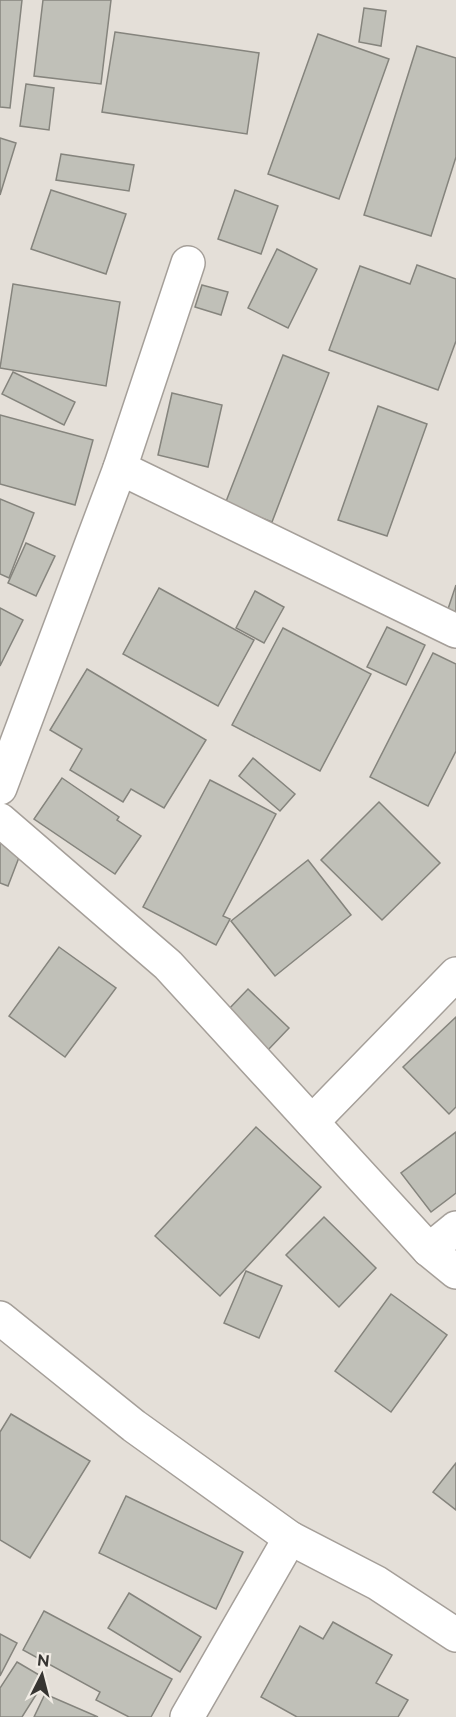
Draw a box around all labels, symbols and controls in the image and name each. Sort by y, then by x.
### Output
north arrow [12,1645,72,1705]
text: N [36,1650,51,1671]

